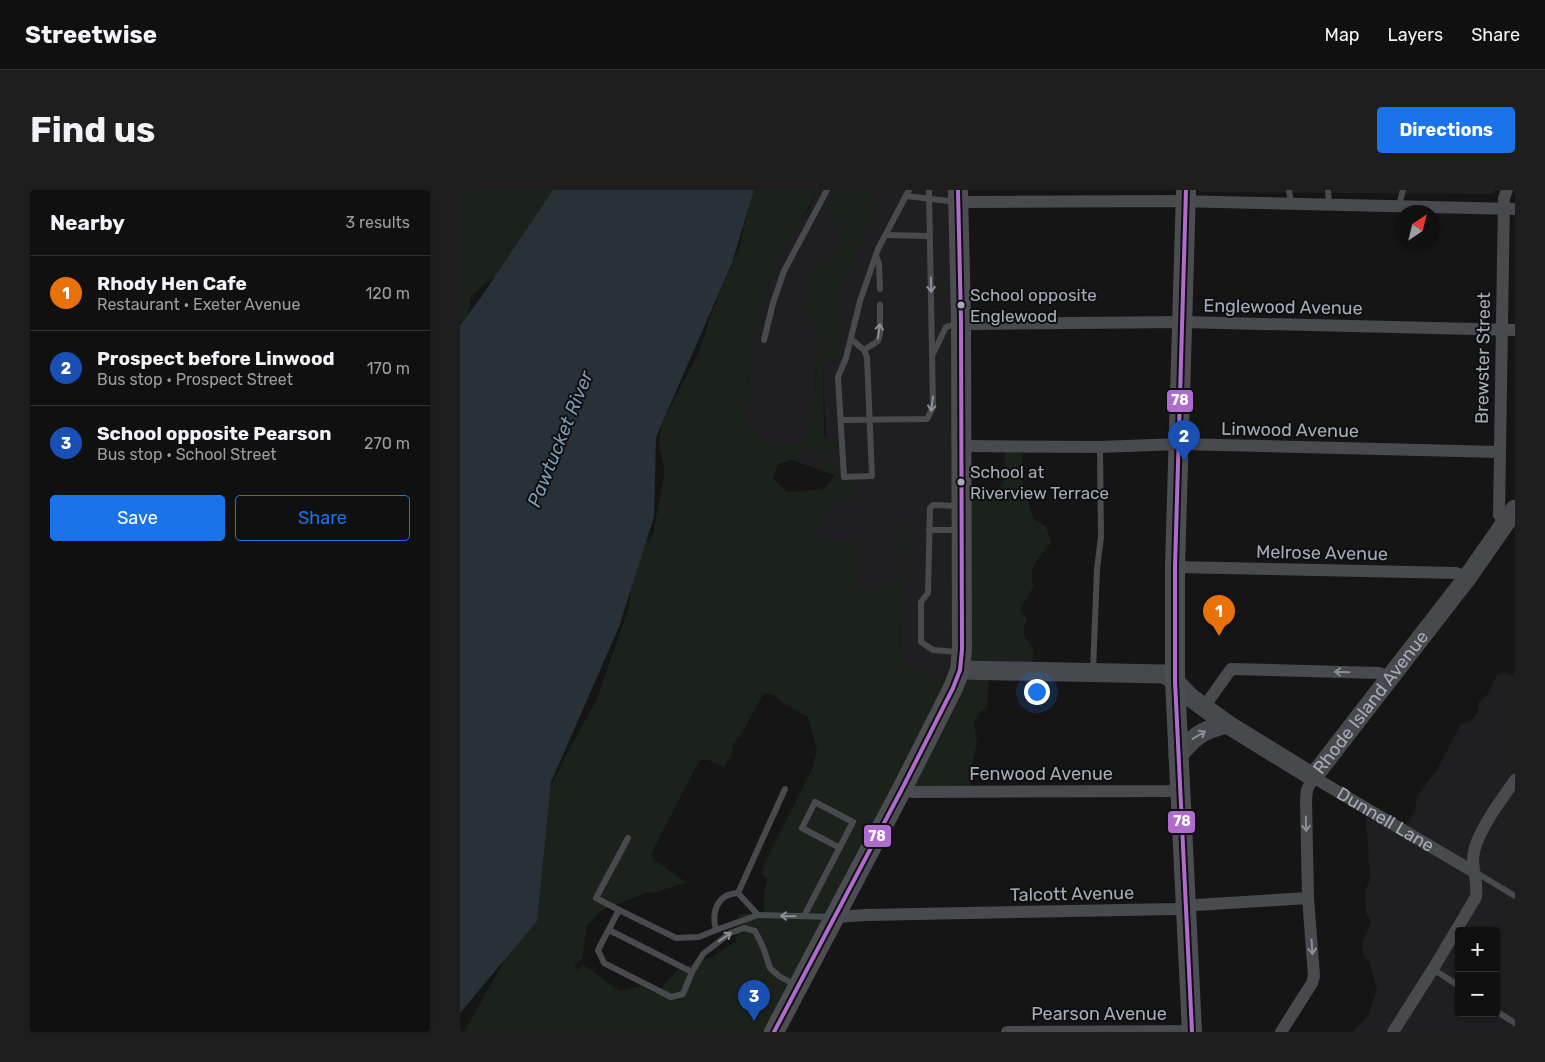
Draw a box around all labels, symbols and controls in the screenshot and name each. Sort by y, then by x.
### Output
text: Streetwise [25,21,157,49]
text: Map [1325,24,1360,46]
text: Layers [1388,24,1443,46]
text: Share [1471,24,1520,46]
button: Directions [1377,107,1515,153]
text: Find us [30,109,155,151]
north arrow [1395,205,1440,250]
text: Nearby [50,210,125,235]
text: 3 results [345,213,410,232]
text: Rhody Hen Cafe [97,272,247,295]
one-way arrow [926,276,936,293]
text: 1 [62,284,70,303]
text: 120 m [365,284,410,303]
place label: School opposite Englewood [970,285,1097,326]
street label: Brewster Street [1471,292,1495,424]
text: Restaurant · Exeter Avenue [97,295,300,314]
street label: Englewood Avenue [1203,295,1363,319]
marker: School opposite Englewood [956,300,966,310]
one-way arrow [874,324,884,340]
text: Prospect before Linwood [97,347,335,370]
text: 2 [61,359,71,378]
text: 170 m [367,359,410,378]
water label: Pawtucket River [522,367,598,510]
text: Bus stop · Prospect Street [97,370,293,389]
line badge: 78 [1166,389,1194,413]
text: 78 [1171,392,1189,409]
one-way arrow [927,395,937,411]
street label: Linwood Avenue [1221,418,1359,442]
pin: 2 [1168,420,1200,461]
text: School opposite Pearson [97,422,331,445]
text: 3 [61,434,71,453]
text: 270 m [364,434,410,453]
text: Bus stop · School Street [97,445,277,464]
place label: School at Riverview Terrace [970,462,1109,503]
marker: School at Riverview Terrace [956,477,966,487]
button: Save [50,495,225,541]
button: Share [235,495,410,541]
street label: Melrose Avenue [1256,541,1388,565]
pin: 1 [1203,595,1235,636]
street label: Rhode Island Avenue [1308,626,1433,779]
one-way arrow [1334,667,1350,676]
your location [1024,679,1050,705]
one-way arrow [1191,729,1205,739]
street label: Fenwood Avenue [969,763,1113,785]
street label: Dunnell Lane [1333,782,1438,857]
line badge: 78 [1167,810,1196,834]
text: 78 [1173,813,1191,830]
one-way arrow [1302,815,1311,831]
line badge: 78 [863,824,892,848]
text: 78 [868,828,886,845]
street label: Talcott Avenue [1010,882,1134,906]
one-way arrow [780,911,796,920]
map controls [1455,927,1500,1017]
button: + [1455,927,1500,972]
one-way arrow [718,932,732,942]
one-way arrow [1307,939,1316,955]
button: − [1455,972,1500,1017]
pin: 3 [738,980,770,1021]
street label: Pearson Avenue [1031,1003,1167,1025]

